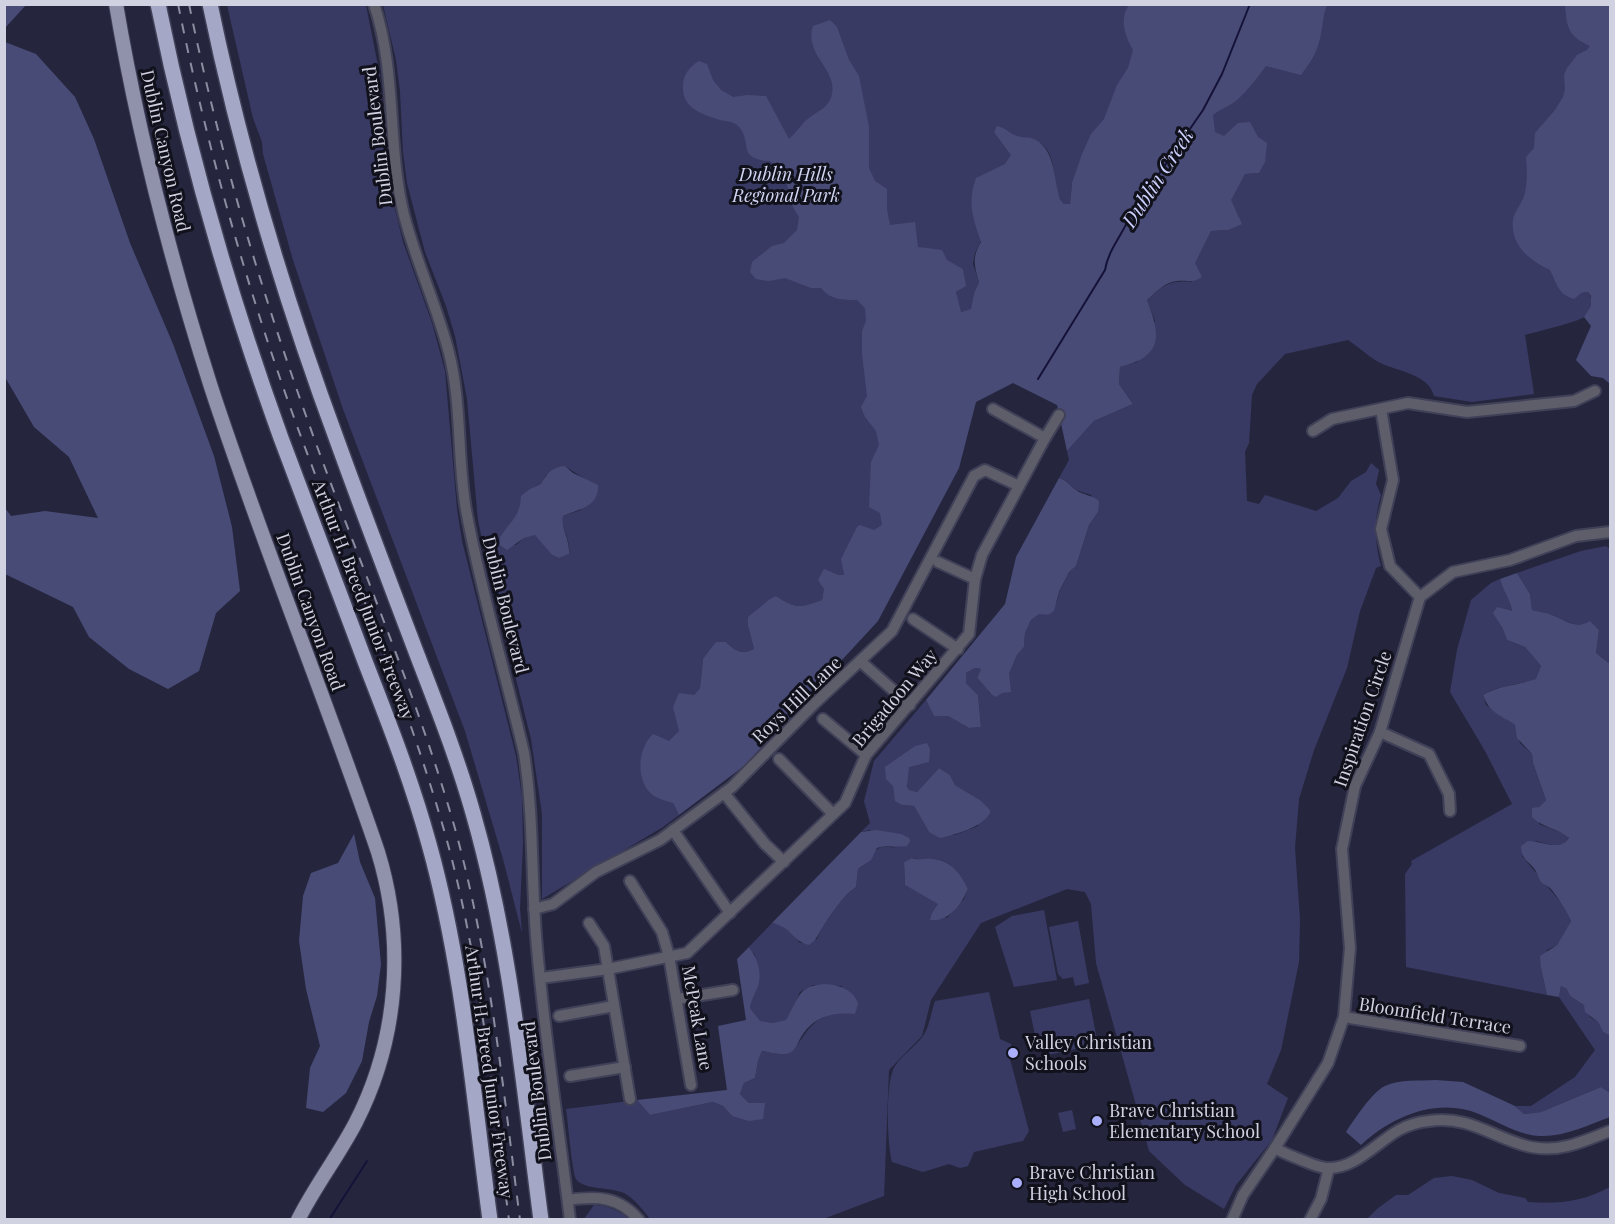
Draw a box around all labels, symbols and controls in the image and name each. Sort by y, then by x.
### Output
street label: Dublin Boulevard [356,64,397,207]
street label: Dublin Canyon Road [136,67,196,235]
water label: Dublin Creek [1114,122,1199,233]
park label: Dublin Hills Regional Park [731,162,840,207]
street label: Arthur H. Breed Junior Freeway [307,475,421,723]
street label: Dublin Canyon Road [271,530,351,694]
street label: Dublin Boulevard [477,534,535,676]
street label: Brigadoon Way [846,643,942,751]
street label: Inspiration Circle [1328,647,1397,790]
street label: Roys Hill Lane [746,650,846,748]
street label: Arthur H. Breed Junior Freeway [460,943,520,1200]
street label: McPeak Lane [677,964,719,1072]
street label: Bloomfield Terrace [1357,991,1513,1039]
street label: Dublin Boulevard [515,1019,556,1162]
place label: Valley Christian Schools [1024,1030,1152,1075]
marker: Valley Christian Schools [1006,1046,1020,1060]
place label: Brave Christian Elementary School [1109,1098,1260,1143]
marker: Brave Christian Elementary School [1090,1114,1104,1128]
place label: Brave Christian High School [1029,1160,1155,1205]
marker: Brave Christian High School [1010,1176,1024,1190]

